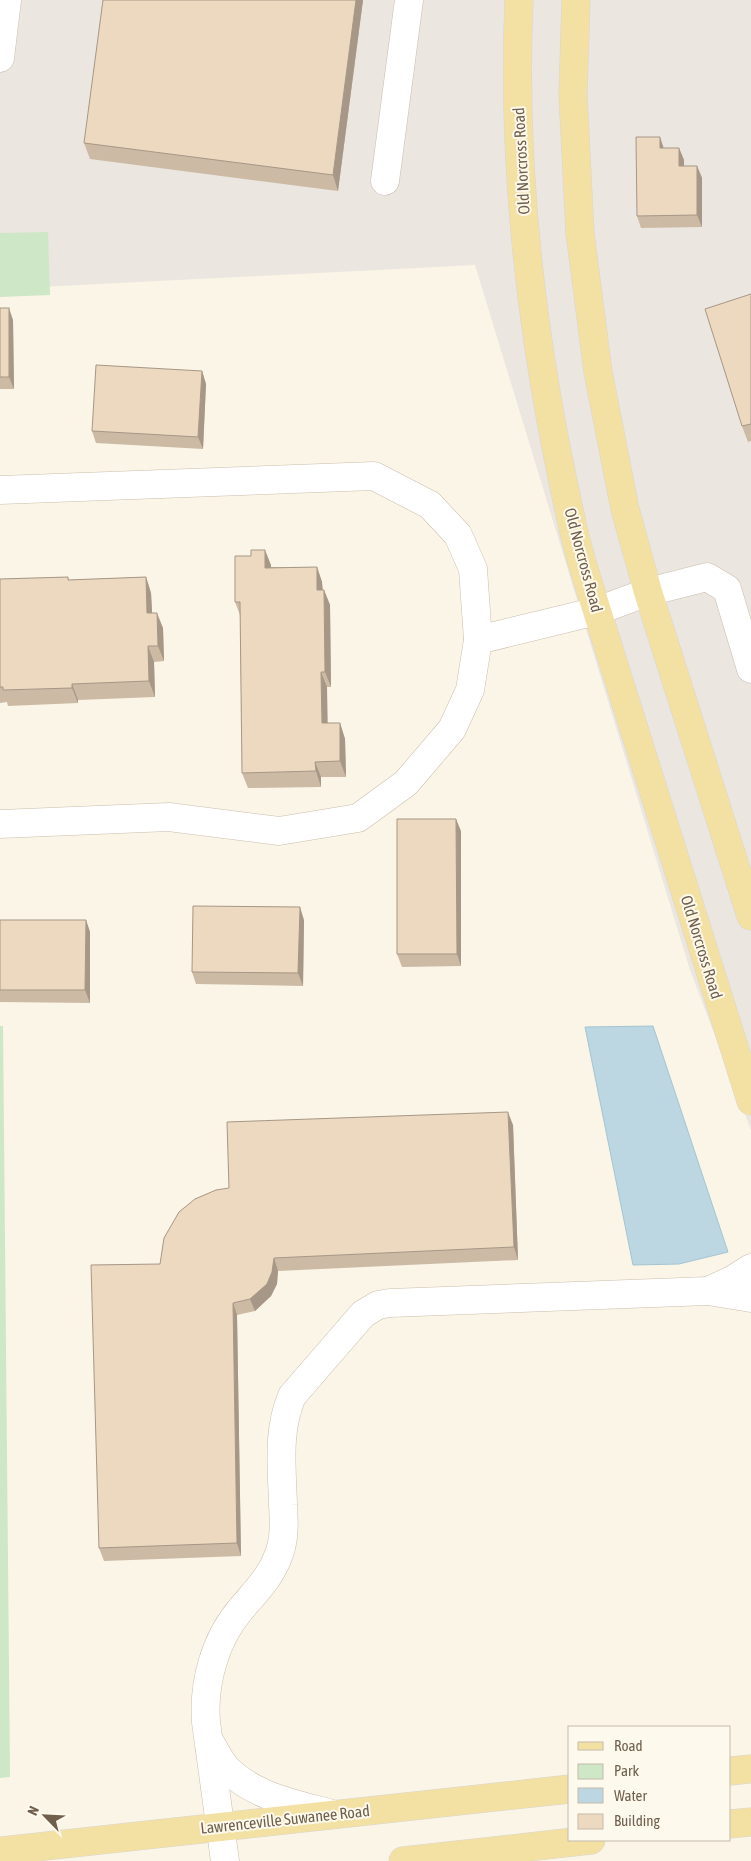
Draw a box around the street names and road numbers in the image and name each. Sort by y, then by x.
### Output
street label: Old Norcross Road [509,107,533,215]
street label: Old Norcross Road [561,506,607,614]
street label: Old Norcross Road [678,893,726,1001]
street label: Lawrenceville Suwanee Road [199,1801,371,1837]

